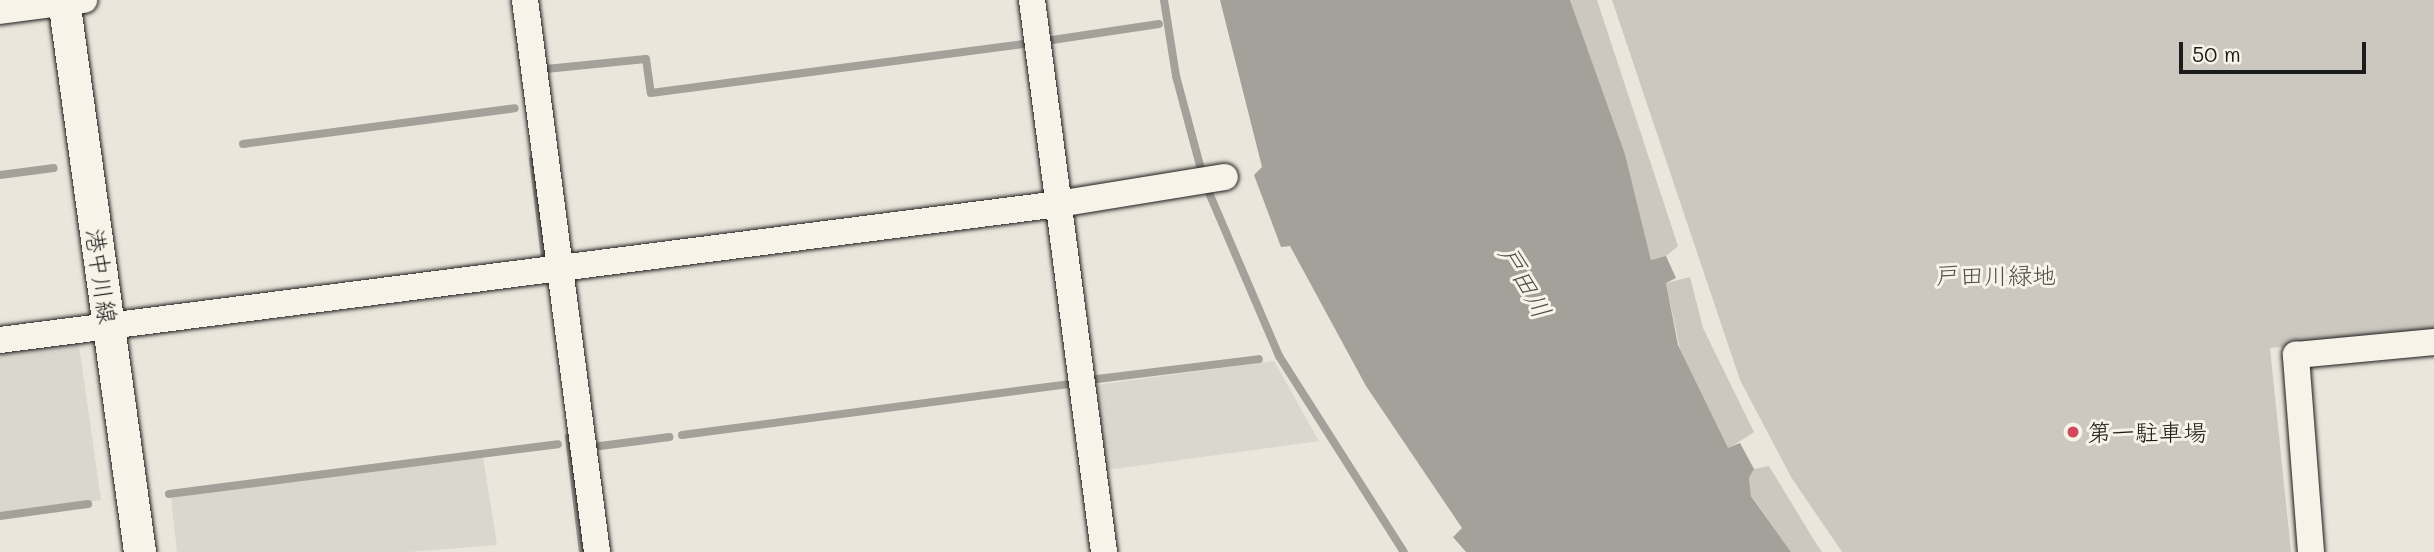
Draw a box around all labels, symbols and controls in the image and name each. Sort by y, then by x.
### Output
scale bar [2182,28,2369,72]
text: 50 m [2192,40,2241,67]
street label: 港中川線 [81,226,123,326]
water label: 戸田川 [1492,240,1558,324]
park label: 戸田川緑地 [1936,261,2056,289]
place label: 第一駐車場 [2087,418,2207,446]
marker: 第一駐車場 [2065,424,2081,440]

